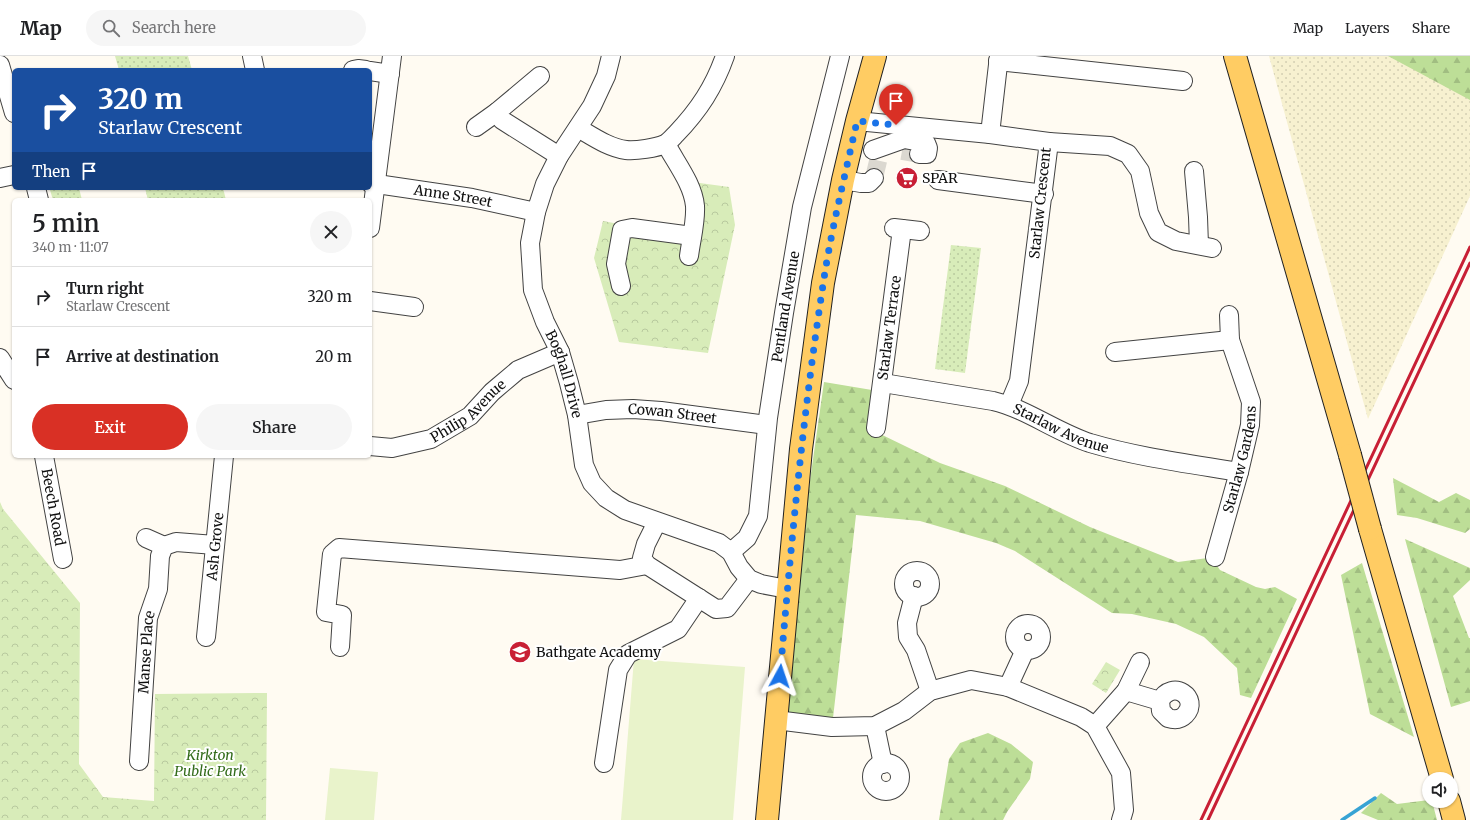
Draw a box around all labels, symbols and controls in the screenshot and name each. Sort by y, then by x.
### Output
search box [86,10,366,46]
text: Map [20,16,62,40]
icon: search [100,17,122,39]
text: Search here [132,18,216,37]
text: Map [1293,19,1323,37]
text: Layers [1345,19,1390,37]
text: Share [1412,19,1450,37]
text: 320 m [98,81,183,117]
icon: right [32,84,84,136]
pin [879,84,913,125]
icon: arrive [885,90,907,112]
text: Starlaw Crescent [98,116,242,139]
street label: Starlaw Crescent [1025,146,1055,260]
icon: arrive [78,160,100,182]
text: Then [32,162,70,181]
supermarket icon: SPAR [894,165,920,191]
place label: SPAR [922,169,958,187]
street label: Anne Street [412,180,494,211]
text: 5 min [32,208,100,239]
button: close [310,211,352,253]
text: 340 m · 11:07 [32,239,109,256]
street label: Pentland Avenue [768,250,803,364]
street label: Starlaw Terrace [873,275,905,381]
text: Turn right [66,279,144,298]
icon: right [32,286,54,308]
text: 320 m [307,287,352,306]
text: Starlaw Crescent [66,298,170,315]
street label: Boghall Drive [541,327,586,420]
icon: arrive [32,346,54,368]
text: Arrive at destination [66,347,219,366]
text: 20 m [315,347,352,366]
street label: Philip Avenue [427,375,509,446]
street label: Starlaw Avenue [1010,399,1111,457]
street label: Cowan Street [628,400,718,427]
button: Exit [32,404,188,450]
button: Share [196,404,352,450]
street label: Starlaw Gardens [1219,405,1260,515]
street label: Beech Road [37,467,69,548]
street label: Ash Grove [203,512,227,582]
street label: Manse Place [134,608,159,694]
school or university icon: Bathgate Academy [507,639,533,665]
place label: Bathgate Academy [536,643,662,661]
position arrow [759,655,801,697]
park label: Kirkton Public Park [174,746,246,780]
map controls [1422,772,1458,808]
button: sound [1422,772,1458,808]

